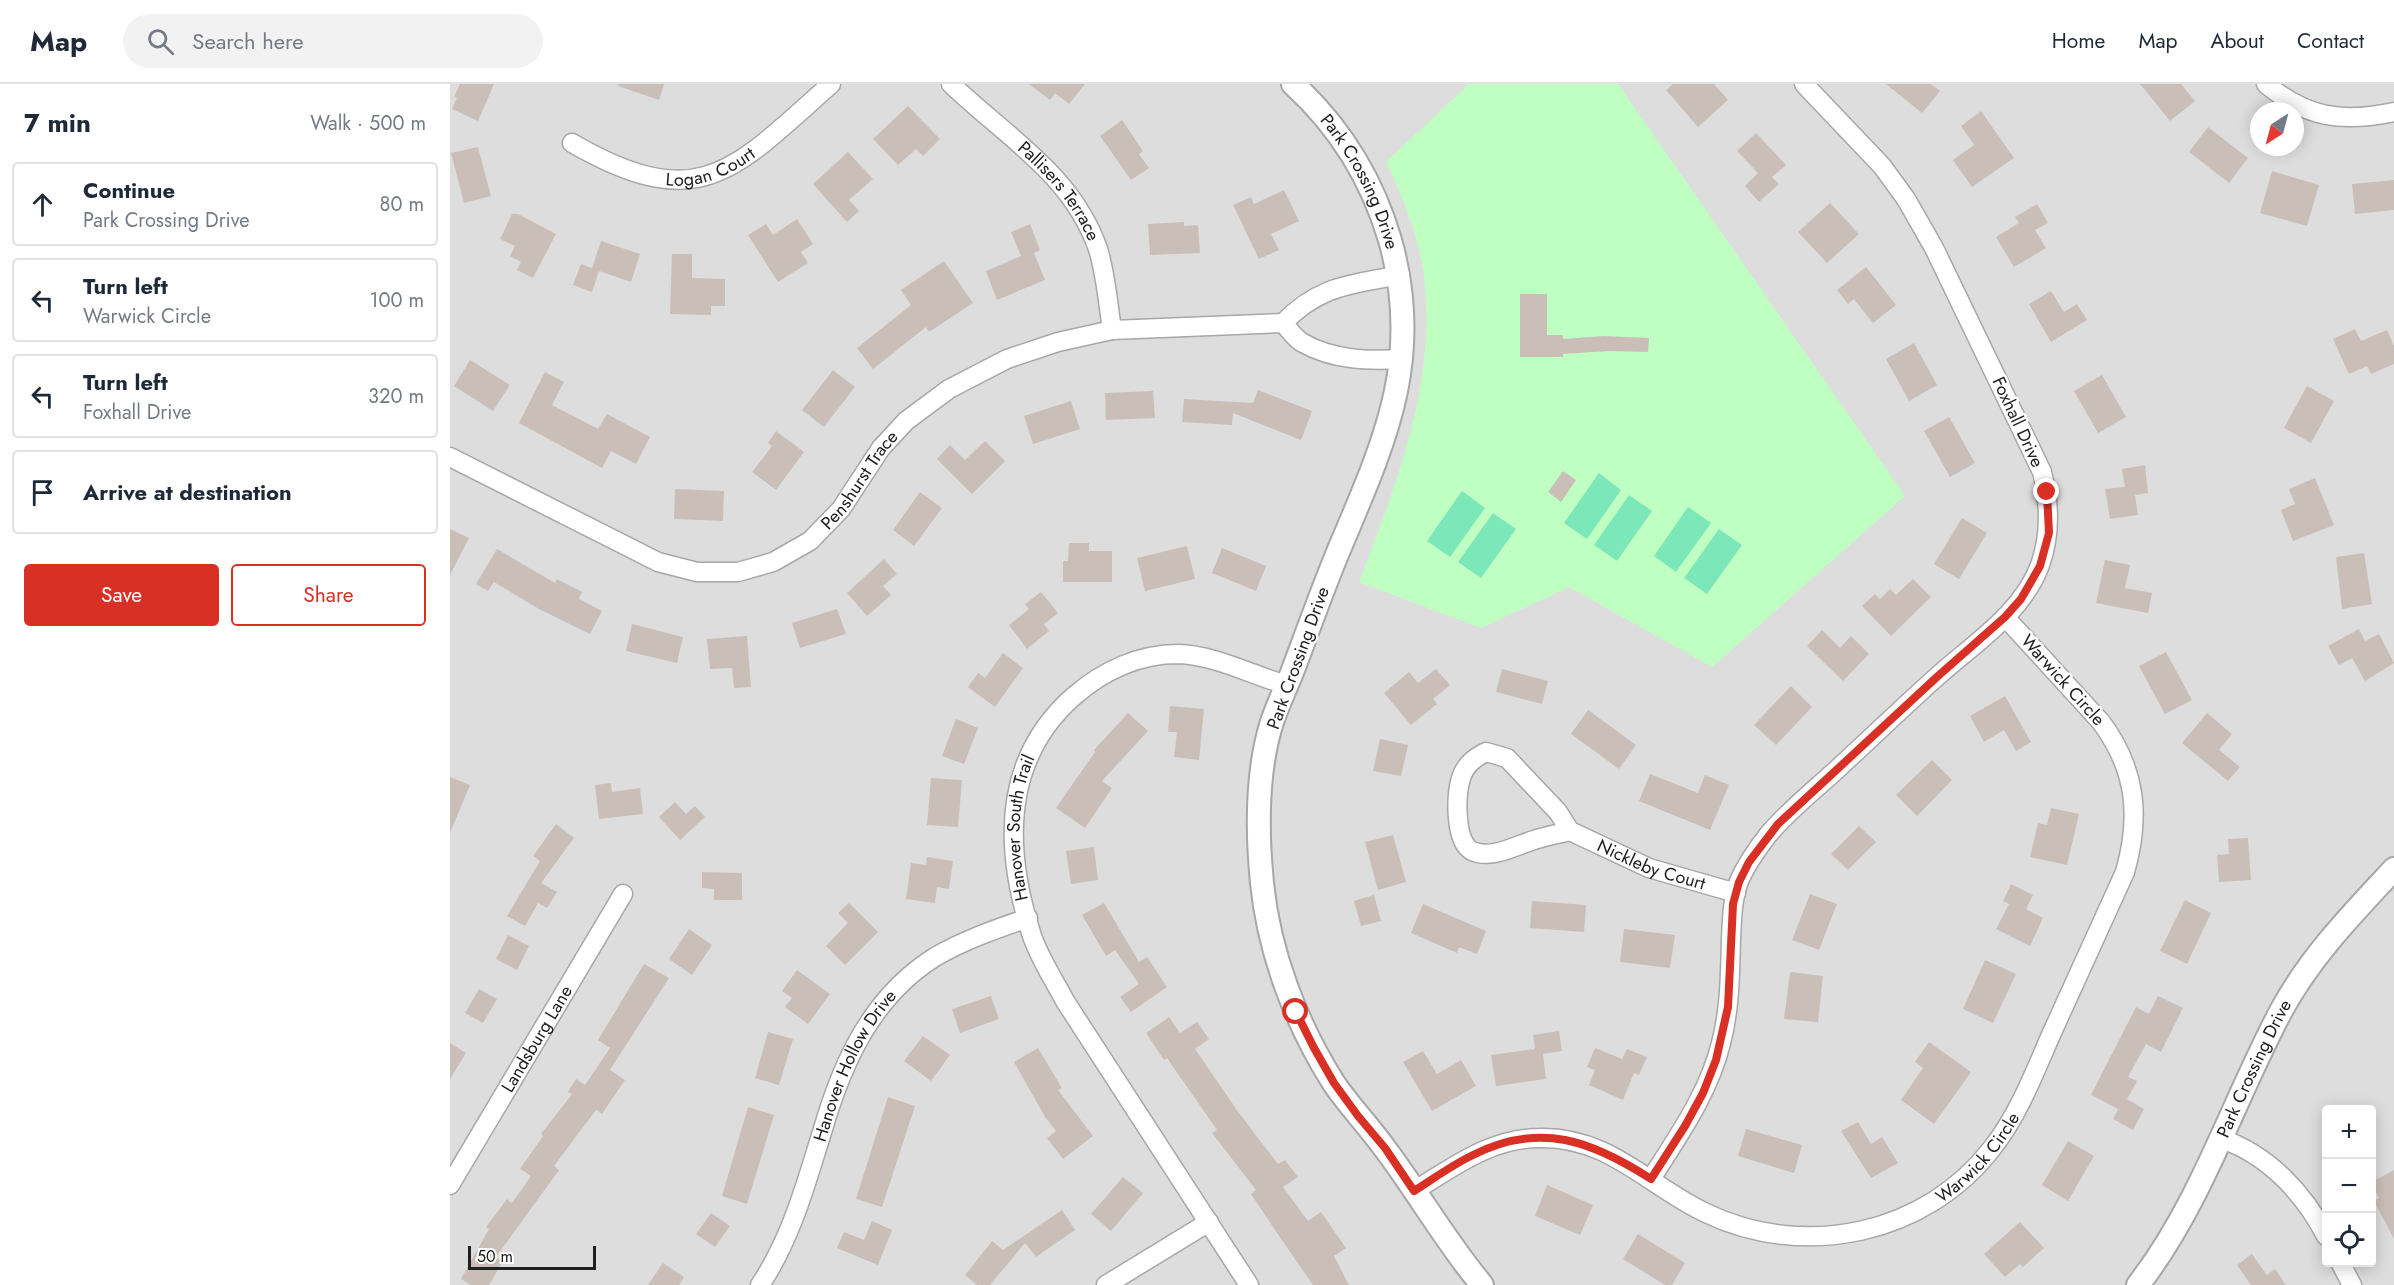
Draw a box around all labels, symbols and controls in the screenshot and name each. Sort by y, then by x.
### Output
search box [123,14,543,68]
text: Map [30,21,87,62]
icon: search [144,25,177,58]
text: Search here [192,25,304,57]
text: Home [2052,26,2105,56]
text: Map [2138,26,2178,56]
text: About [2211,26,2264,56]
text: Contact [2297,26,2364,56]
north arrow [2250,102,2304,156]
text: 7 min [24,104,91,142]
street label: Park Crossing Drive [1314,108,1405,252]
text: Walk · 500 m [310,109,426,138]
street label: Pallisers Terrace [1012,135,1106,245]
street label: Logan Court [665,140,761,193]
text: Continue [83,174,175,206]
icon: ahead [26,188,59,221]
text: 80 m [379,190,424,219]
text: Park Crossing Drive [83,206,250,235]
text: Turn left [83,270,168,302]
icon: left [26,284,59,317]
text: 100 m [369,286,424,315]
text: Warwick Circle [83,302,211,331]
text: Turn left [83,366,168,398]
street label: Foxhall Drive [1986,372,2050,472]
icon: left [26,380,59,413]
text: 320 m [368,382,424,411]
text: Foxhall Drive [83,398,191,427]
street label: Penshurst Trace [815,425,904,536]
icon: arrive [26,476,59,509]
text: Arrive at destination [83,476,292,508]
route end [2033,478,2059,504]
button: Save [24,564,219,626]
button: Share [231,564,426,626]
street label: Park Crossing Drive [1260,583,1336,733]
street label: Warwick Circle [2015,629,2111,731]
street label: Hanover South Trail [1001,750,1041,904]
street label: Nickleby Court [1593,832,1709,897]
street label: Landsburg Lane [495,980,579,1097]
street label: Hanover Hollow Drive [807,984,902,1145]
street label: Park Crossing Drive [2210,995,2298,1142]
route start [1282,998,1308,1024]
map controls [2322,1105,2376,1267]
button: + [2322,1105,2376,1159]
street label: Warwick Circle [1930,1107,2026,1209]
button: − [2322,1159,2376,1213]
button: locate [2322,1213,2376,1267]
scale bar [468,1243,596,1270]
text: 50 m [477,1245,513,1268]

